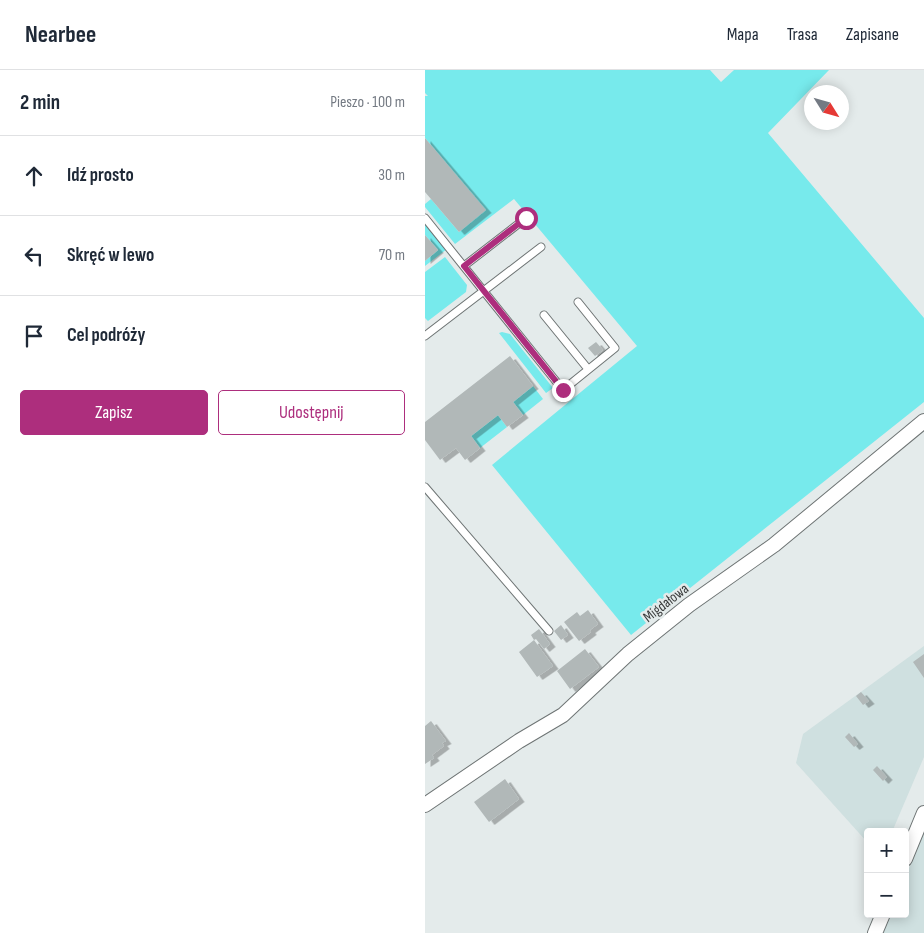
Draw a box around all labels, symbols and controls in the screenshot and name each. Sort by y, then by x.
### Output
text: Nearbee [25,20,96,49]
text: Mapa [727,24,759,45]
text: Trasa [787,24,818,45]
text: Zapisane [846,24,899,45]
north arrow [804,85,849,130]
text: 2 min [20,90,60,115]
text: Pieszo · 100 m [330,93,405,112]
icon: ahead [20,162,48,190]
text: Idź prosto [67,164,134,187]
text: 30 m [378,166,405,185]
route start [515,207,538,230]
icon: left [20,242,48,270]
text: Skręć w lewo [67,244,154,267]
text: 70 m [379,246,405,265]
icon: arrive [20,322,48,350]
text: Cel podróży [67,324,145,347]
route end [552,379,575,402]
button: Zapisz [20,390,208,435]
button: Udostępnij [218,390,405,435]
street label: Migdałowa [639,579,693,627]
map controls [864,828,909,918]
button: + [864,828,909,873]
button: − [864,873,909,918]

